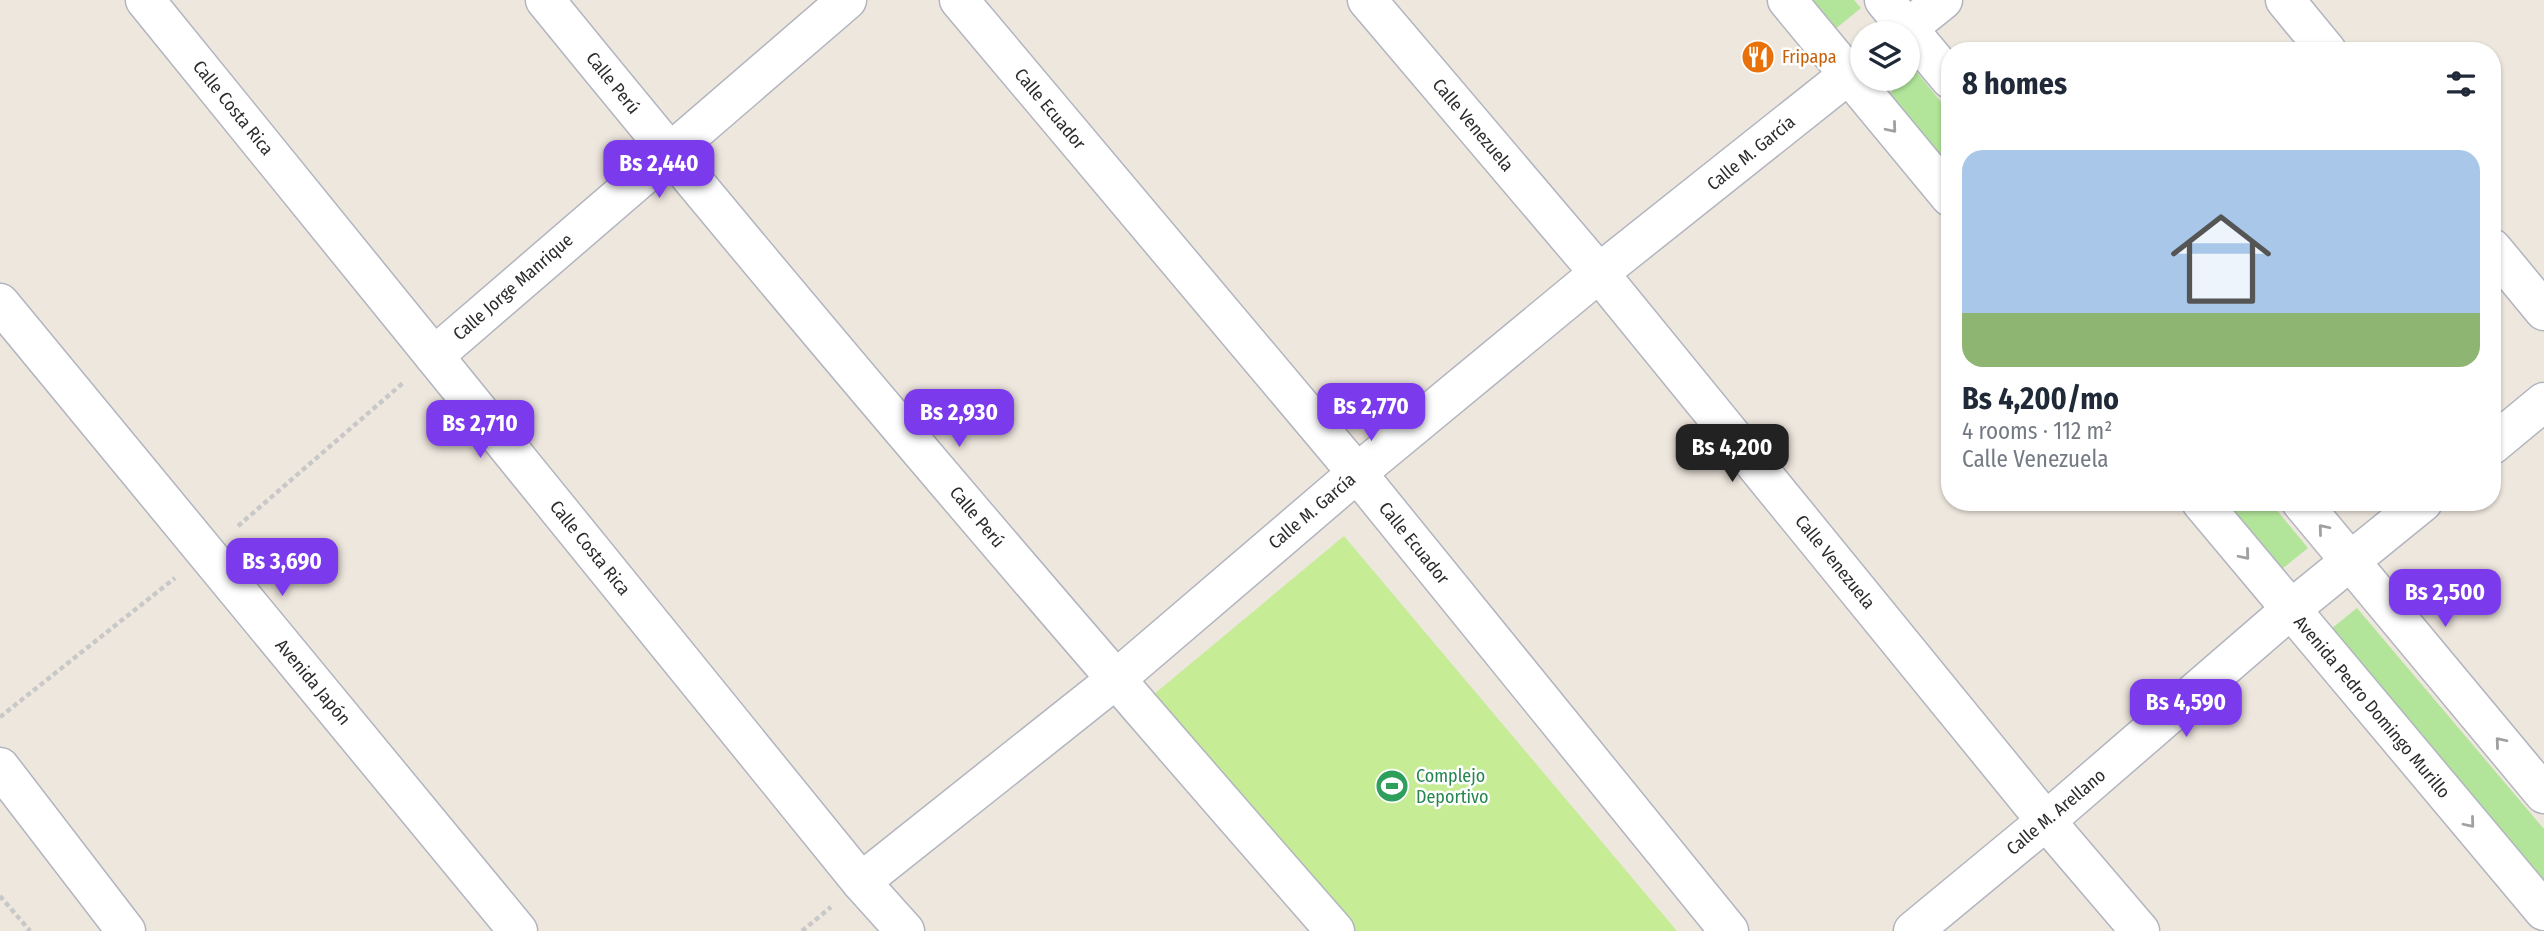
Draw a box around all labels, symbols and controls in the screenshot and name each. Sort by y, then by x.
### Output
map controls [1850,21,1920,91]
button: layers [1850,21,1920,91]
restaurant icon: Fripapa [1739,38,1777,76]
place label: Fripapa [1782,46,1837,68]
street label: Calle Perú [581,47,645,119]
street label: Calle Costa Rica [188,56,278,160]
street label: Calle Ecuador [1010,64,1091,155]
icon: filters [2442,65,2480,103]
text: 8 homes [1962,66,2067,102]
street label: Calle Venezuela [1428,74,1518,176]
street label: Calle M. García [1703,111,1800,195]
one-way arrow [1884,119,1896,132]
pin: Bs 2,440 [587,140,731,200]
text: Bs 2,440 [619,149,699,177]
icon: home [2158,196,2284,322]
street label: Calle Jorge Manrique [449,229,578,345]
text: Bs 4,200/mo [1962,381,2119,417]
pin: Bs 2,770 [1299,384,1443,443]
pin: Bs 2,930 [887,390,1031,449]
text: Bs 2,770 [1333,392,1409,420]
text: Bs 2,930 [920,398,998,426]
pin: Bs 2,710 [408,400,552,460]
text: Bs 2,710 [442,409,518,437]
text: 4 rooms · 112 m² [1962,417,2112,445]
pin: Bs 4,200 [1660,424,1804,484]
text: Bs 4,200 [1692,433,1772,461]
text: Calle Venezuela [1962,445,2109,473]
street label: Calle M. García [1264,468,1360,554]
street label: Calle Perú [945,482,1009,552]
street label: Calle Costa Rica [545,496,635,600]
street label: Calle Ecuador [1374,497,1454,589]
street label: Calle Venezuela [1790,510,1880,614]
one-way arrow [2319,525,2331,538]
pin: Bs 3,690 [210,538,354,598]
text: Bs 3,690 [242,547,322,575]
one-way arrow [2236,547,2249,559]
pin: Bs 2,500 [2373,570,2517,629]
text: Bs 2,500 [2405,578,2485,606]
street label: Avenida Pedro Domingo Murillo [2289,611,2455,803]
street label: Avenida Japón [271,635,355,729]
pin: Bs 4,590 [2114,680,2258,739]
text: Bs 4,590 [2146,688,2226,716]
one-way arrow [2496,737,2508,750]
street label: Calle M. Arellano [2002,764,2110,860]
place label: Complejo Deportivo [1416,765,1489,808]
sports icon: Complejo Deportivo [1373,767,1411,805]
one-way arrow [2461,815,2474,828]

